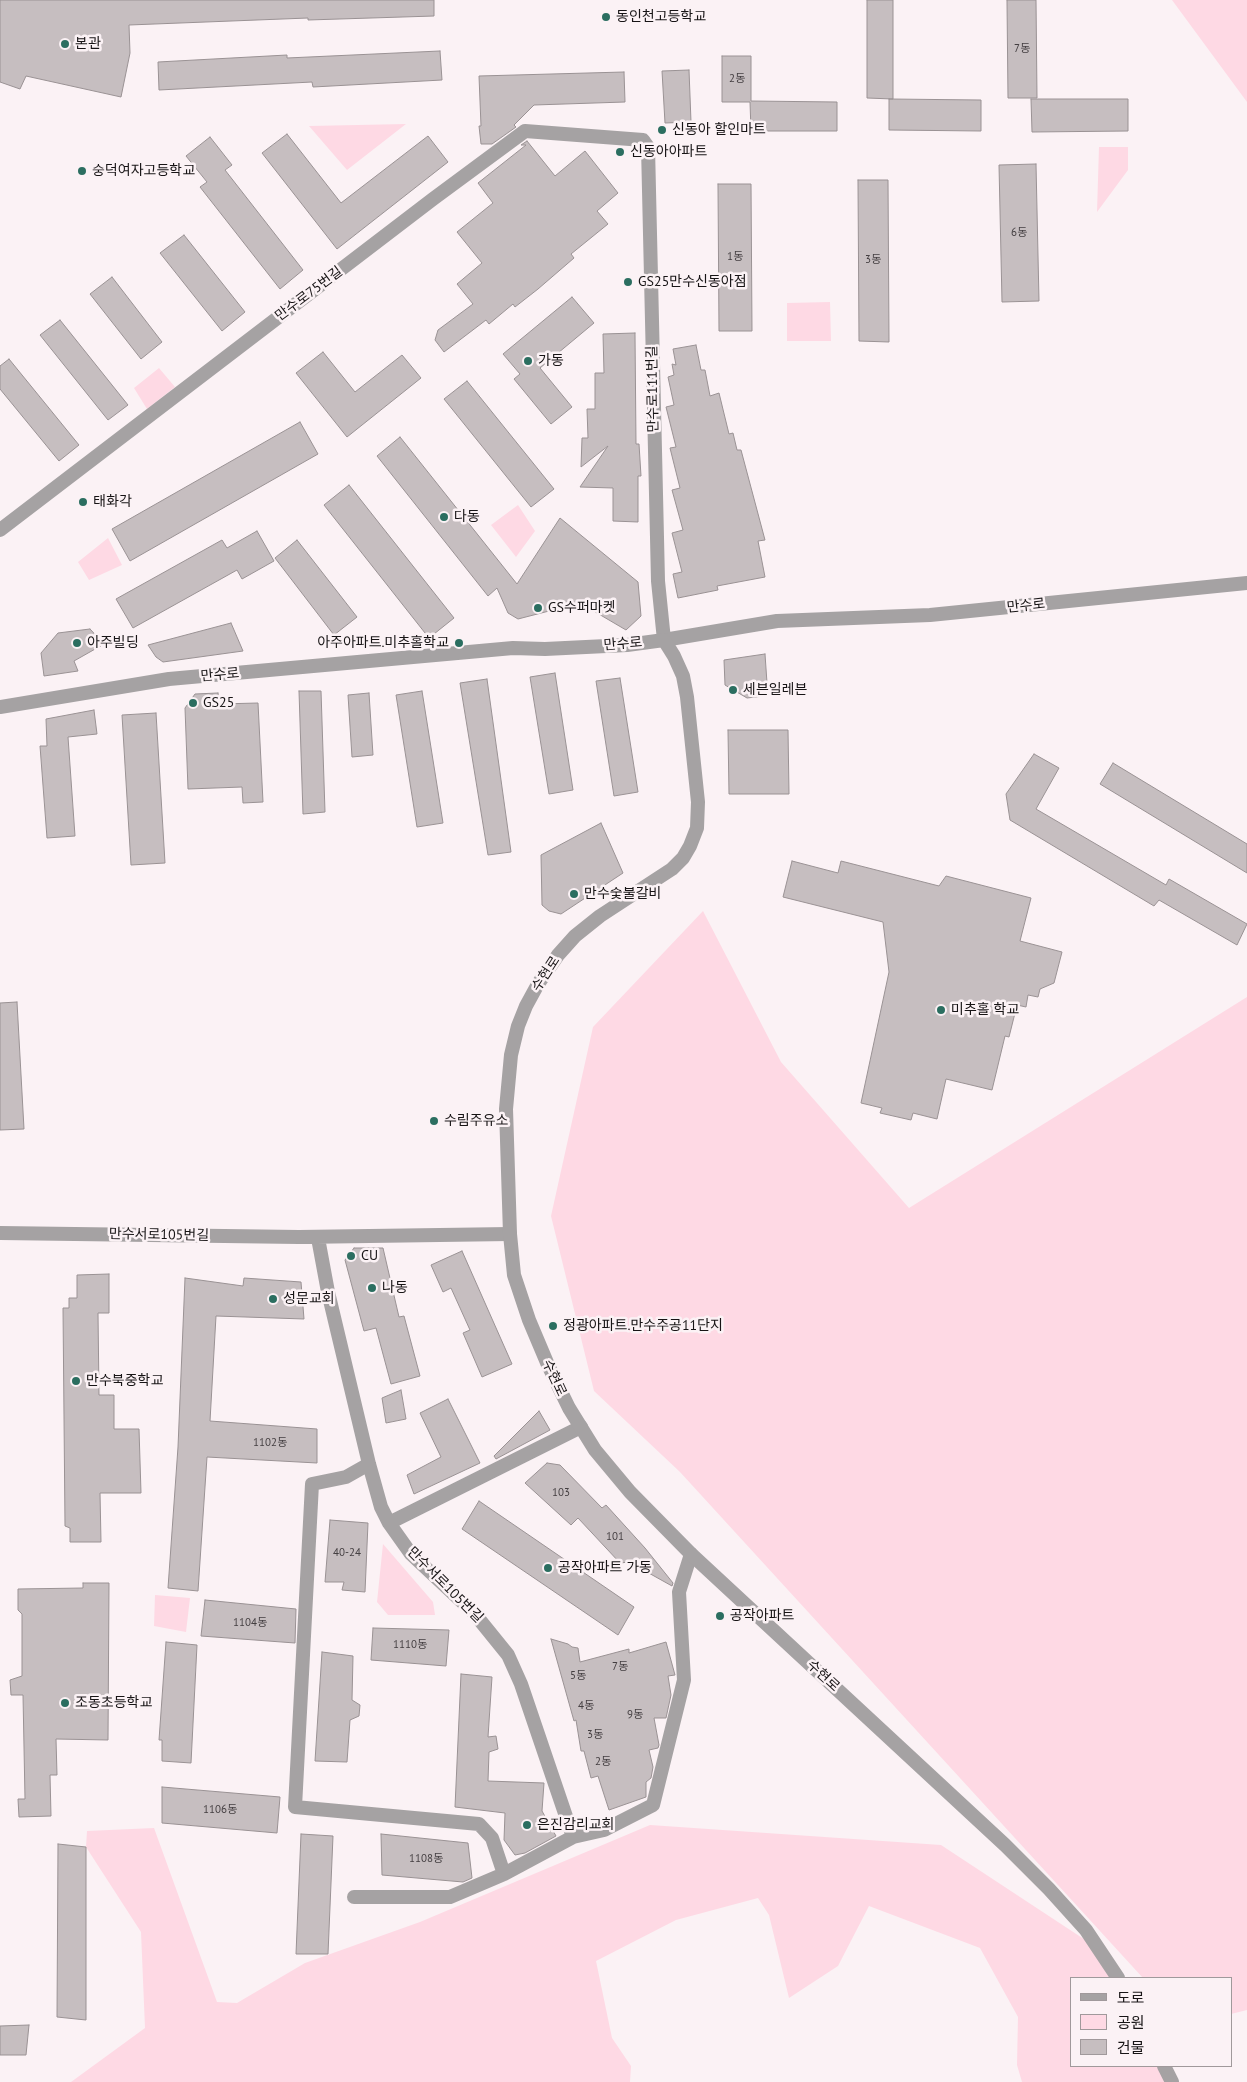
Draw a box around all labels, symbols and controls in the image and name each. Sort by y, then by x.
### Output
place label: 동인천고등학교 [616,9,706,25]
marker: 동인천고등학교 [600,11,612,23]
place label: 본관 [75,36,101,52]
marker: 본관 [59,38,71,50]
house number: 7동 [1014,42,1030,56]
house number: 2동 [729,72,745,86]
place label: 신동아 할인마트 [672,122,766,138]
marker: 신동아 할인마트 [656,124,668,136]
place label: 신동아아파트 [630,144,707,160]
marker: 신동아아파트 [614,146,626,158]
place label: 숭덕여자고등학교 [92,163,195,179]
marker: 숭덕여자고등학교 [76,165,88,177]
house number: 6동 [1011,226,1027,240]
house number: 1동 [727,250,743,264]
house number: 3동 [865,253,881,267]
street label: 만수로75번길 [272,263,346,325]
place label: GS25만수신동아점 [638,274,747,290]
marker: GS25만수신동아점 [622,276,634,288]
street label: 만수로111번길 [644,345,662,433]
place label: 가동 [538,353,564,369]
marker: 가동 [522,355,534,367]
place label: 태화각 [93,494,132,510]
marker: 태화각 [77,496,89,508]
place label: 다동 [454,509,480,525]
marker: 다동 [438,511,450,523]
street label: 만수로 [1006,596,1046,616]
place label: GS수퍼마켓 [548,600,616,616]
marker: GS수퍼마켓 [532,602,544,614]
street label: 만수로 [603,634,643,654]
place label: 아주빌딩 [87,635,139,651]
place label: 아주아파트.미추홀학교 [317,635,449,651]
marker: 아주빌딩 [71,637,83,649]
marker: 아주아파트.미추홀학교 [453,637,465,649]
street label: 만수로 [200,665,240,685]
place label: 세븐일레븐 [743,682,807,698]
marker: 세븐일레븐 [727,684,739,696]
place label: GS25 [203,695,234,711]
marker: GS25 [187,697,199,709]
place label: 만수숯불갈비 [584,886,661,902]
marker: 만수숯불갈비 [568,888,580,900]
street label: 수현로 [528,953,564,995]
place label: 미추홀 학교 [951,1002,1019,1018]
marker: 미추홀 학교 [935,1004,947,1016]
place label: 수림주유소 [444,1113,508,1129]
marker: 수림주유소 [428,1115,440,1127]
street label: 만수서로105번길 [109,1226,209,1244]
place label: CU [361,1248,378,1264]
marker: CU [345,1250,357,1262]
place label: 나동 [382,1280,408,1296]
marker: 나동 [366,1282,378,1294]
place label: 성문교회 [283,1291,335,1307]
marker: 성문교회 [267,1293,279,1305]
place label: 정광아파트.만수주공11단지 [563,1318,723,1334]
marker: 정광아파트.만수주공11단지 [547,1320,559,1332]
street label: 수현로 [538,1357,570,1399]
place label: 만수북중학교 [86,1373,163,1389]
marker: 만수북중학교 [70,1375,82,1387]
house number: 1102동 [253,1436,287,1450]
house number: 103 [552,1486,570,1500]
house number: 101 [606,1530,624,1544]
street label: 만수서로105번길 [404,1544,486,1626]
house number: 40-24 [333,1546,361,1560]
place label: 공작아파트 가동 [558,1560,652,1576]
marker: 공작아파트 가동 [542,1562,554,1574]
place label: 공작아파트 [730,1608,794,1624]
marker: 공작아파트 [714,1610,726,1622]
house number: 1104동 [233,1616,267,1630]
house number: 1110동 [393,1638,427,1652]
street label: 수현로 [803,1657,843,1695]
house number: 7동 [612,1660,628,1674]
house number: 5동 [570,1669,586,1683]
place label: 조동초등학교 [75,1695,152,1711]
marker: 조동초등학교 [59,1697,71,1709]
house number: 4동 [578,1699,594,1713]
house number: 9동 [627,1708,643,1722]
house number: 3동 [587,1728,603,1742]
house number: 2동 [595,1755,611,1769]
house number: 1106동 [203,1803,237,1817]
place label: 은진감리교회 [537,1817,614,1833]
marker: 은진감리교회 [521,1819,533,1831]
house number: 1108동 [409,1852,443,1866]
legend [1070,1977,1232,2067]
text: 도로 [1117,1988,1145,2007]
text: 공원 [1117,2013,1145,2032]
text: 건물 [1117,2038,1145,2057]

